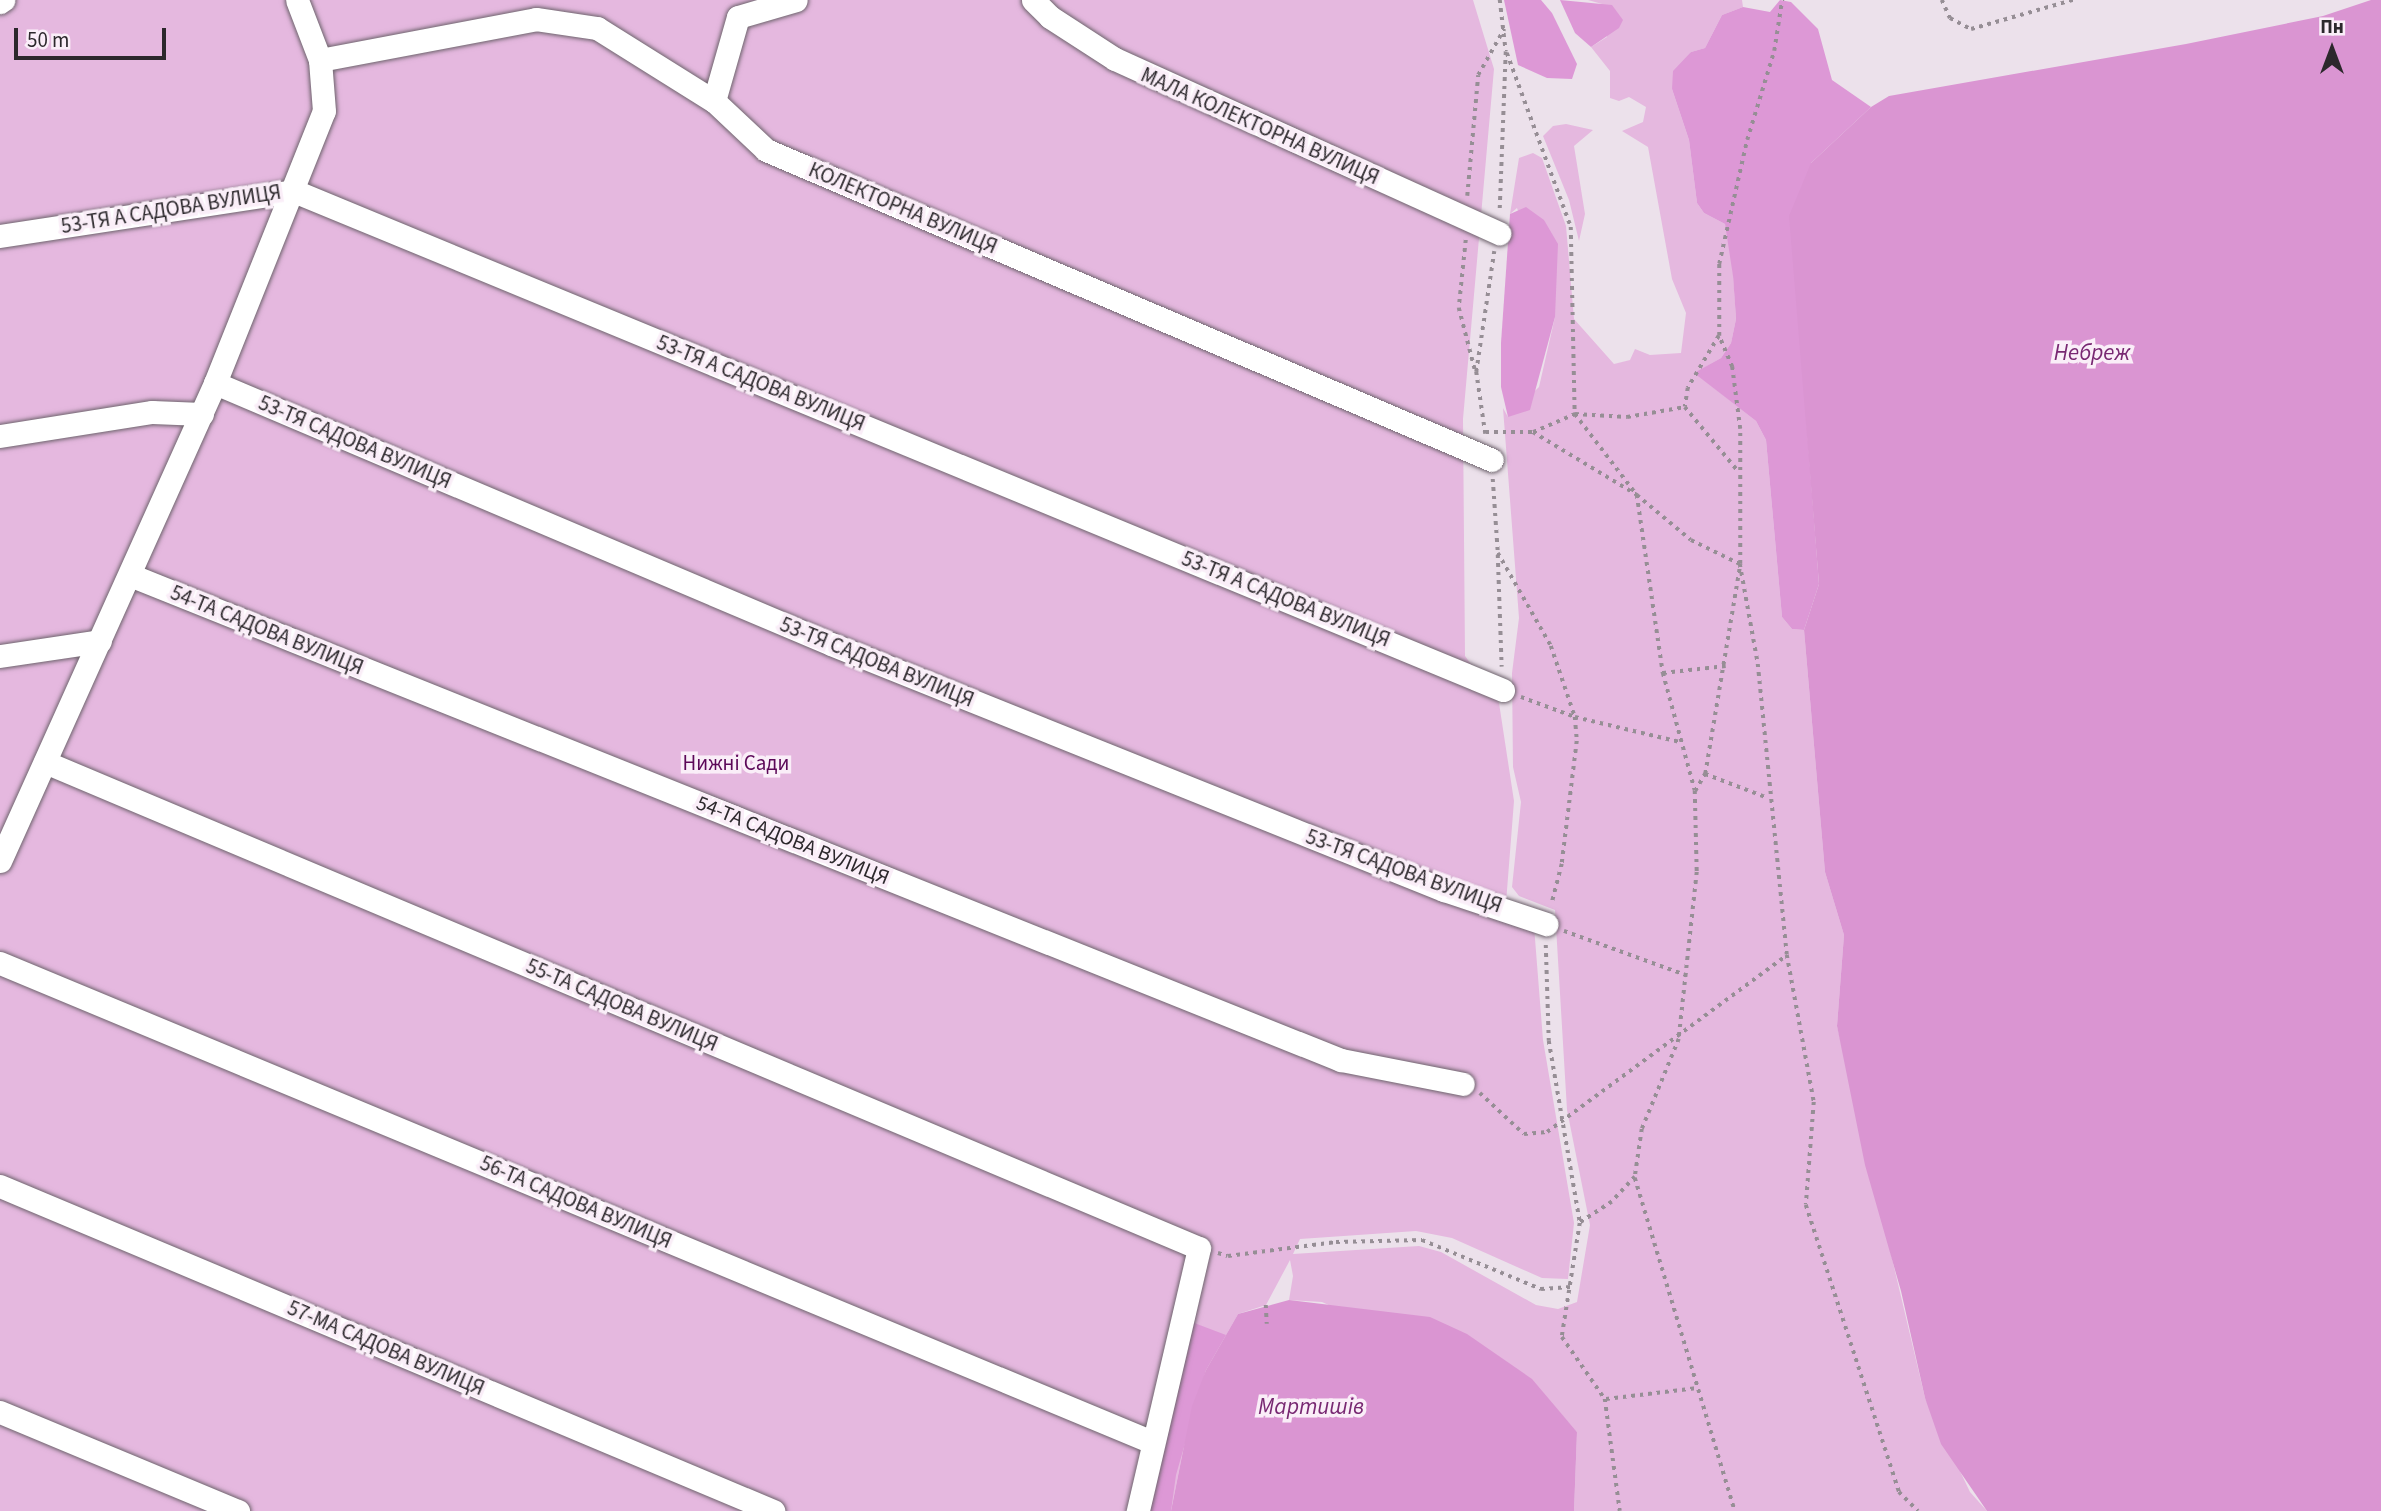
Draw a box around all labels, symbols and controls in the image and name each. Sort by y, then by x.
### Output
scale bar [18,14,170,58]
north arrow [2297,14,2367,84]
text: Пн [2320,14,2344,41]
text: 50 m [27,25,69,55]
street label: МАЛА КОЛЕКТОРНА ВУЛИЦЯ [1137,62,1383,190]
street label: КОЛЕКТОРНА ВУЛИЦЯ [805,157,1001,259]
street label: 53-ТЯ А САДОВА ВУЛИЦЯ [59,179,283,239]
street label: 53-ТЯ А САДОВА ВУЛИЦЯ [653,330,869,436]
water label: Небреж [2054,339,2130,367]
street label: 53-ТЯ САДОВА ВУЛИЦЯ [255,390,455,494]
street label: 53-ТЯ А САДОВА ВУЛИЦЯ [1178,546,1394,652]
street label: 54-ТА САДОВА ВУЛИЦЯ [167,580,367,680]
street label: 53-ТЯ САДОВА ВУЛИЦЯ [776,612,978,712]
park label: Нижні Сади [683,750,789,776]
street label: 54-ТА САДОВА ВУЛИЦЯ [693,790,893,890]
street label: 53-ТЯ САДОВА ВУЛИЦЯ [1302,824,1506,918]
street label: 55-ТА САДОВА ВУЛИЦЯ [522,953,722,1057]
street label: 56-ТА САДОВА ВУЛИЦЯ [476,1150,676,1254]
street label: 57-МА САДОВА ВУЛИЦЯ [284,1295,488,1401]
water label: Мартишів [1258,1393,1364,1421]

